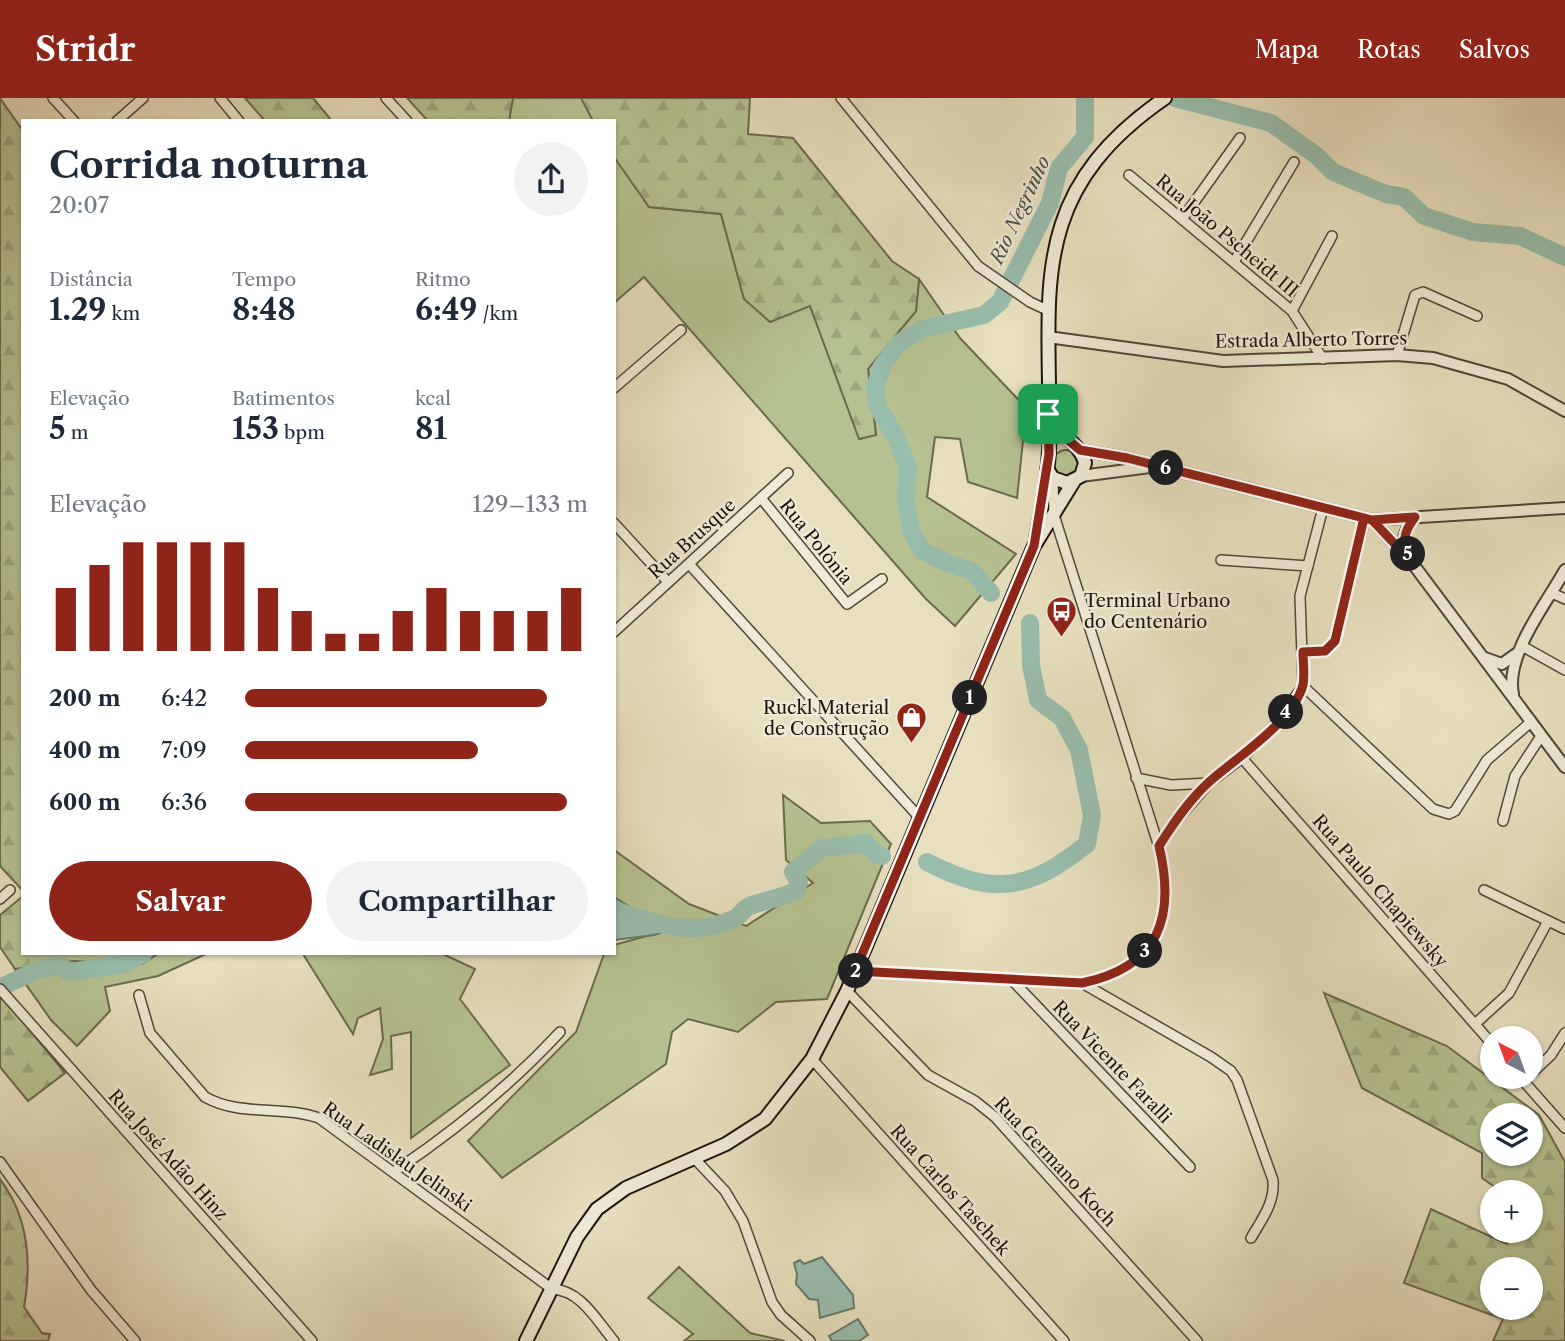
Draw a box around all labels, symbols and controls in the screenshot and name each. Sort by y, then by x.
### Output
text: Stridr [35,29,135,70]
text: Mapa [1255,35,1319,64]
text: Rotas [1357,35,1421,64]
text: Salvos [1459,35,1530,64]
text: Corrida noturna [49,141,368,188]
button: share [514,142,588,216]
water label: Rio Negrinho [984,152,1055,269]
street label: Rua João Pscheidt III [1151,170,1303,302]
text: 20:07 [49,191,109,219]
text: Distância [49,268,133,291]
text: Tempo [232,268,296,291]
text: Ritmo [415,268,471,291]
text: 1.29 [49,291,106,328]
text: 8:48 [232,291,296,328]
text: 6:49 [415,291,478,328]
text: km [106,302,140,325]
text: /km [478,302,518,325]
street label: Estrada Alberto Torres [1215,327,1407,353]
pin [1018,384,1078,444]
text: Elevação [49,387,130,410]
text: Batimentos [232,387,335,410]
text: kcal [415,387,451,410]
icon: arrive [1029,395,1067,433]
text: 5 [49,410,66,447]
text: 153 [232,410,279,447]
text: 81 [415,410,447,447]
text: m [66,421,88,444]
text: bpm [279,421,325,444]
pin: 6 [1148,450,1184,486]
text: 6 [1160,456,1171,479]
text: Elevação [49,490,147,518]
text: 129–133 m [472,490,588,518]
street label: Rua Brusque [644,494,740,584]
street label: Rua Polônia [775,495,857,590]
pin: 5 [1390,536,1426,572]
text: 5 [1402,542,1413,565]
place label: Terminal Urbano do Centenário [1084,590,1230,633]
bus stop icon: Terminal Urbano do Centenário [1044,594,1078,638]
pin: 1 [953,680,988,716]
text: 200 m [49,684,121,712]
text: 6:42 [161,684,207,712]
text: 1 [965,686,974,709]
pin: 4 [1268,694,1304,730]
place label: Ruckl Material de Construção [763,697,889,740]
text: 4 [1280,700,1291,723]
shop icon: Ruckl Material de Construção [895,701,929,745]
text: 400 m [49,736,121,764]
text: 7:09 [161,736,207,764]
text: 600 m [49,788,121,816]
text: 6:36 [161,788,207,816]
street label: Rua Paulo Chapiewsky [1308,810,1453,973]
button: Salvar [49,861,312,941]
button: Compartilhar [326,861,588,941]
pin: 3 [1128,934,1162,968]
text: 3 [1139,939,1150,962]
pin: 2 [838,954,874,988]
text: 2 [850,959,861,982]
street label: Rua Vicente Faralli [1048,996,1176,1128]
north arrow [1480,1026,1544,1088]
map controls [1480,1026,1543,1320]
street label: Rua José Adão Hinz [104,1085,232,1225]
street label: Rua Germano Koch [989,1093,1121,1231]
street label: Rua Ladislau Jelinski [318,1097,476,1217]
button: layers [1480,1103,1543,1166]
street label: Rua Carlos Taschek [886,1120,1015,1261]
button: + [1480,1180,1543,1243]
button: − [1480,1257,1543,1320]

